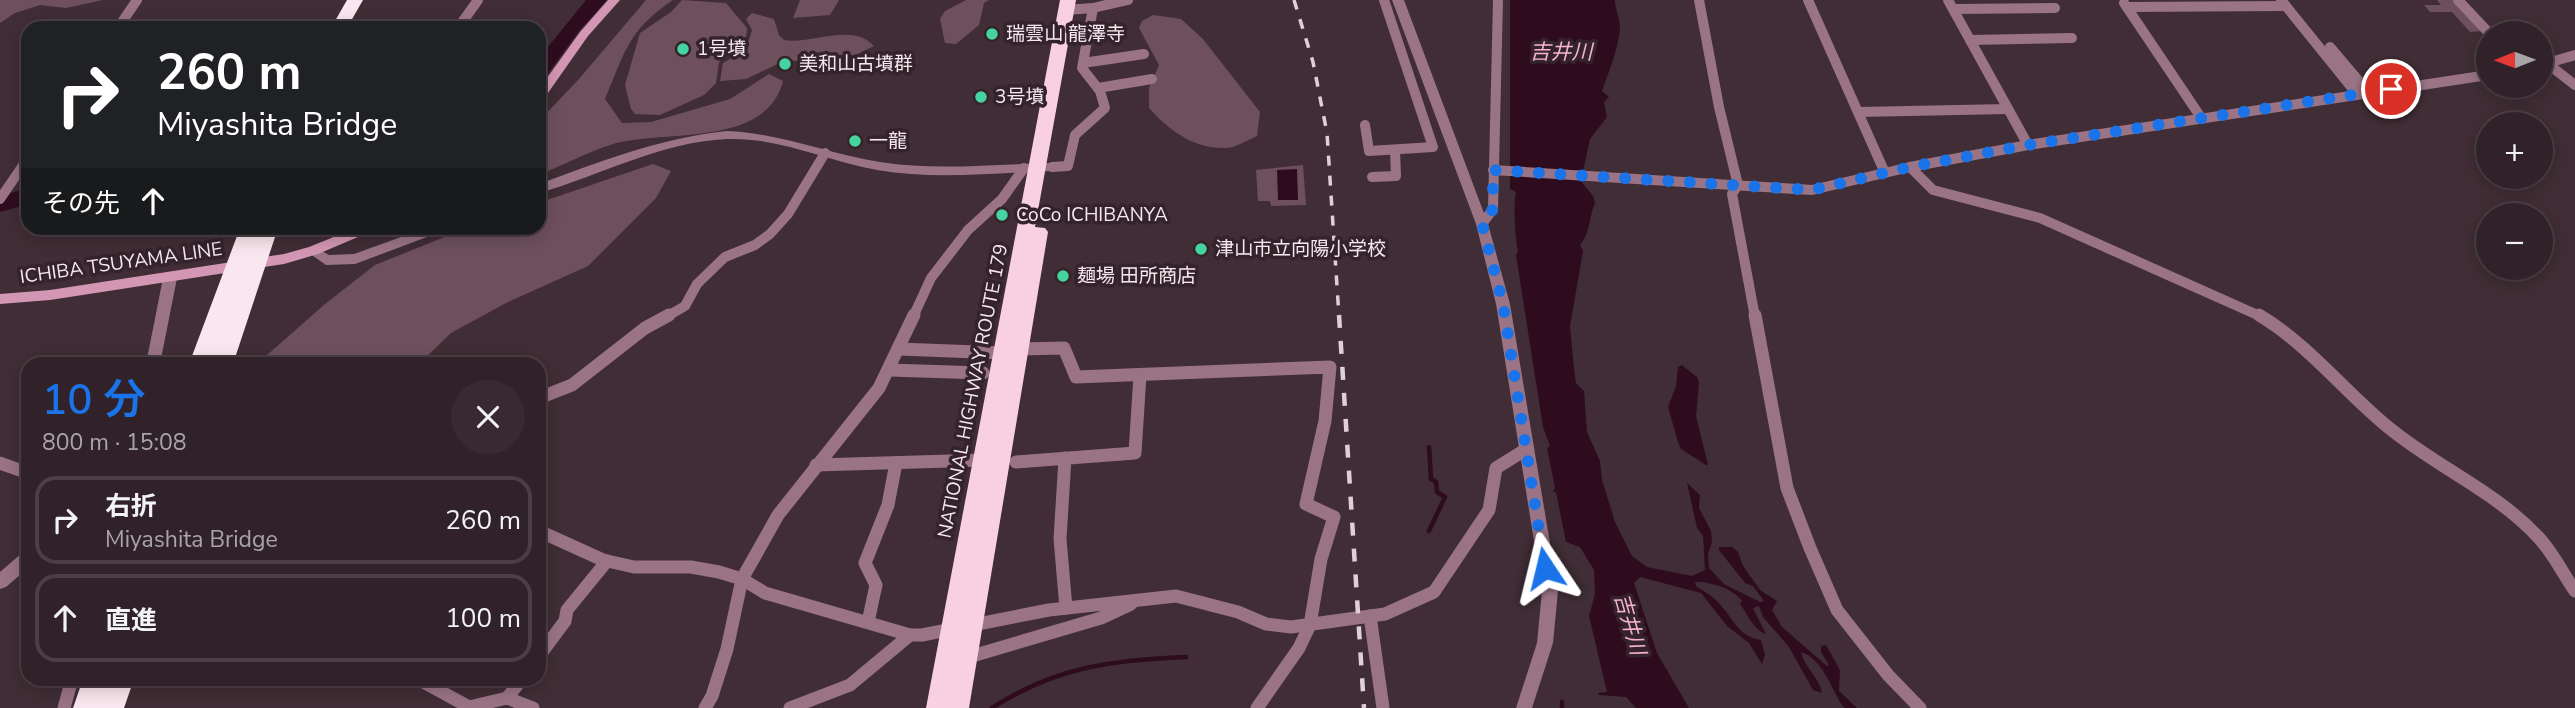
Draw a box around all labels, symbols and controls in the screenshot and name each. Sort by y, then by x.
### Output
place label: 瑞雲山 龍澤寺 [1006,21,1125,47]
north arrow [2476,21,2553,98]
map controls [2476,21,2553,280]
marker: 瑞雲山 龍澤寺 [984,26,1000,42]
place label: 1号墳 [697,36,746,62]
water label: 吉井川 [1530,38,1594,66]
text: 260 m [157,39,301,106]
marker: 1号墳 [675,41,691,57]
icon: right [42,49,133,140]
place label: 美和山古墳群 [799,51,913,77]
marker: 美和山古墳群 [777,56,793,72]
pin [2361,59,2421,119]
icon: arrive [2372,70,2410,108]
place label: 3号墳 [995,84,1044,110]
marker: 3号墳 [973,89,989,105]
text: Miyashita Bridge [157,103,397,146]
button: + [2476,112,2553,189]
place label: 一龍 [869,128,907,154]
marker: 一龍 [847,133,863,149]
icon: ahead [134,182,172,220]
text: その先 [42,186,120,221]
place label: CoCo ICHIBANYA [1016,202,1168,228]
button: − [2476,203,2553,280]
marker: CoCo ICHIBANYA [994,207,1010,223]
street label: ICHIBA TSUYAMA LINE [18,236,224,290]
place label: 津山市立向陽小学校 [1215,236,1386,262]
marker: 津山市立向陽小学校 [1193,241,1209,257]
street label: NATIONAL HIGHWAY ROUTE 179 [932,242,1014,540]
place label: 麺場 田所商店 [1077,263,1196,289]
marker: 麺場 田所商店 [1055,268,1071,284]
text: 10 分 [42,372,145,429]
button: close [451,380,525,454]
text: 800 m · 15:08 [42,427,187,458]
text: 右折 [105,489,157,524]
icon: right [46,501,84,539]
text: 260 m [445,503,521,538]
text: Miyashita Bridge [105,524,278,555]
position arrow [1508,531,1582,605]
water label: 吉井川 [1608,590,1653,660]
icon: ahead [46,599,84,637]
text: 100 m [445,601,521,636]
text: 直進 [105,603,157,638]

